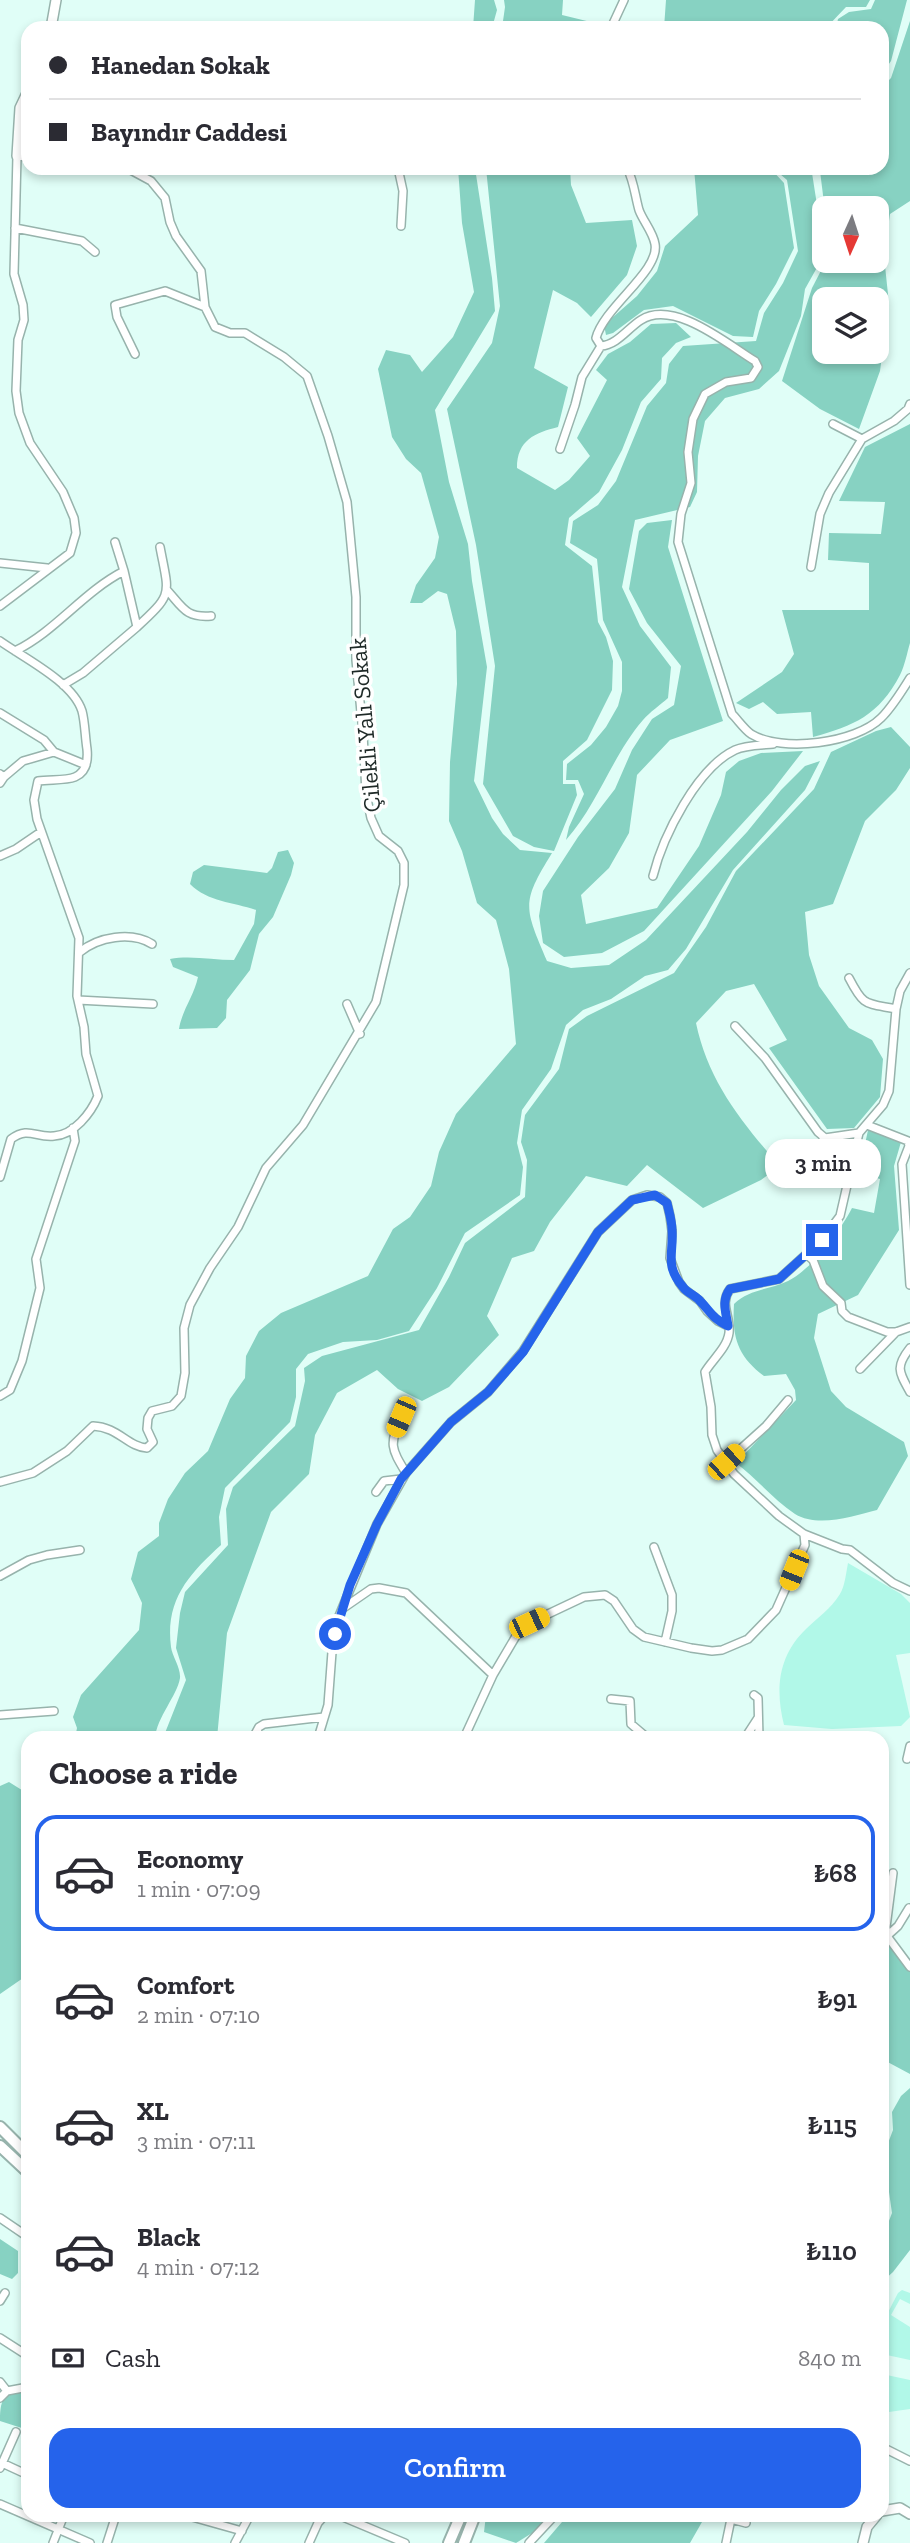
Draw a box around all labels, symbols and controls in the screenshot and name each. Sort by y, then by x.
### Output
text: Hanedan Sokak [91,49,270,81]
text: Bayındır Caddesi [91,116,287,148]
north arrow [812,196,889,273]
map controls [812,196,889,364]
button: layers [812,287,889,364]
street label: Çilekli Yalı Sokak [342,636,387,813]
callout: 3 min [764,1138,880,1188]
text: 3 min [795,1149,851,1177]
route end [806,1224,838,1256]
car [384,1394,419,1440]
car [704,1440,749,1484]
car [777,1547,812,1593]
car [506,1605,553,1641]
route start [319,1618,351,1650]
text: Choose a ride [49,1754,237,1792]
icon: car [53,1842,116,1905]
text: Economy [137,1843,243,1875]
text: ₺68 [813,1857,857,1889]
text: 1 min · 07:09 [137,1875,261,1903]
icon: car [53,1968,116,2031]
text: Comfort [137,1969,234,2001]
text: ₺91 [817,1983,857,2015]
text: 2 min · 07:10 [137,2001,260,2029]
icon: car [53,2094,116,2157]
text: XL [137,2095,169,2127]
text: ₺115 [807,2109,857,2141]
text: 3 min · 07:11 [137,2127,255,2155]
icon: car [53,2220,116,2283]
text: Black [137,2221,200,2253]
text: ₺110 [806,2235,857,2267]
text: 4 min · 07:12 [137,2253,260,2281]
icon: cash [49,2339,87,2377]
text: Cash [105,2342,160,2374]
text: 840 m [798,2344,861,2372]
button: Confirm [49,2428,861,2508]

